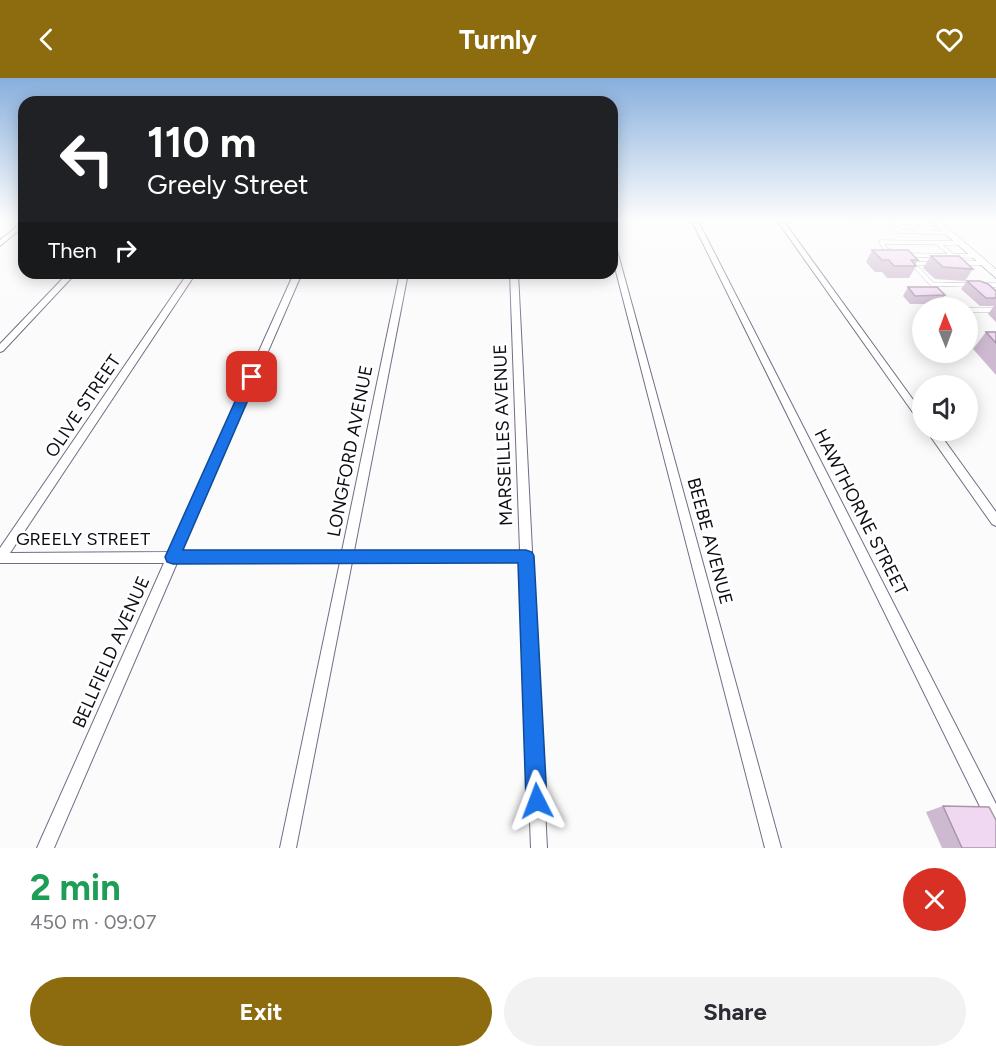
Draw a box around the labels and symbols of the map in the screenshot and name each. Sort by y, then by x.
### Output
north arrow [912,297,978,363]
street label: MARSEILLES AVENUE [489,344,517,526]
street label: OLIVE STREET [41,350,126,462]
pin [226,351,277,402]
street label: LONGFORD AVENUE [323,363,377,539]
street label: HAWTHORNE STREET [810,425,913,599]
street label: BEEBE AVENUE [683,475,737,607]
street label: GREELY STREET [16,528,150,550]
street label: BELLFIELD AVENUE [68,573,154,731]
position arrow [505,769,569,833]

